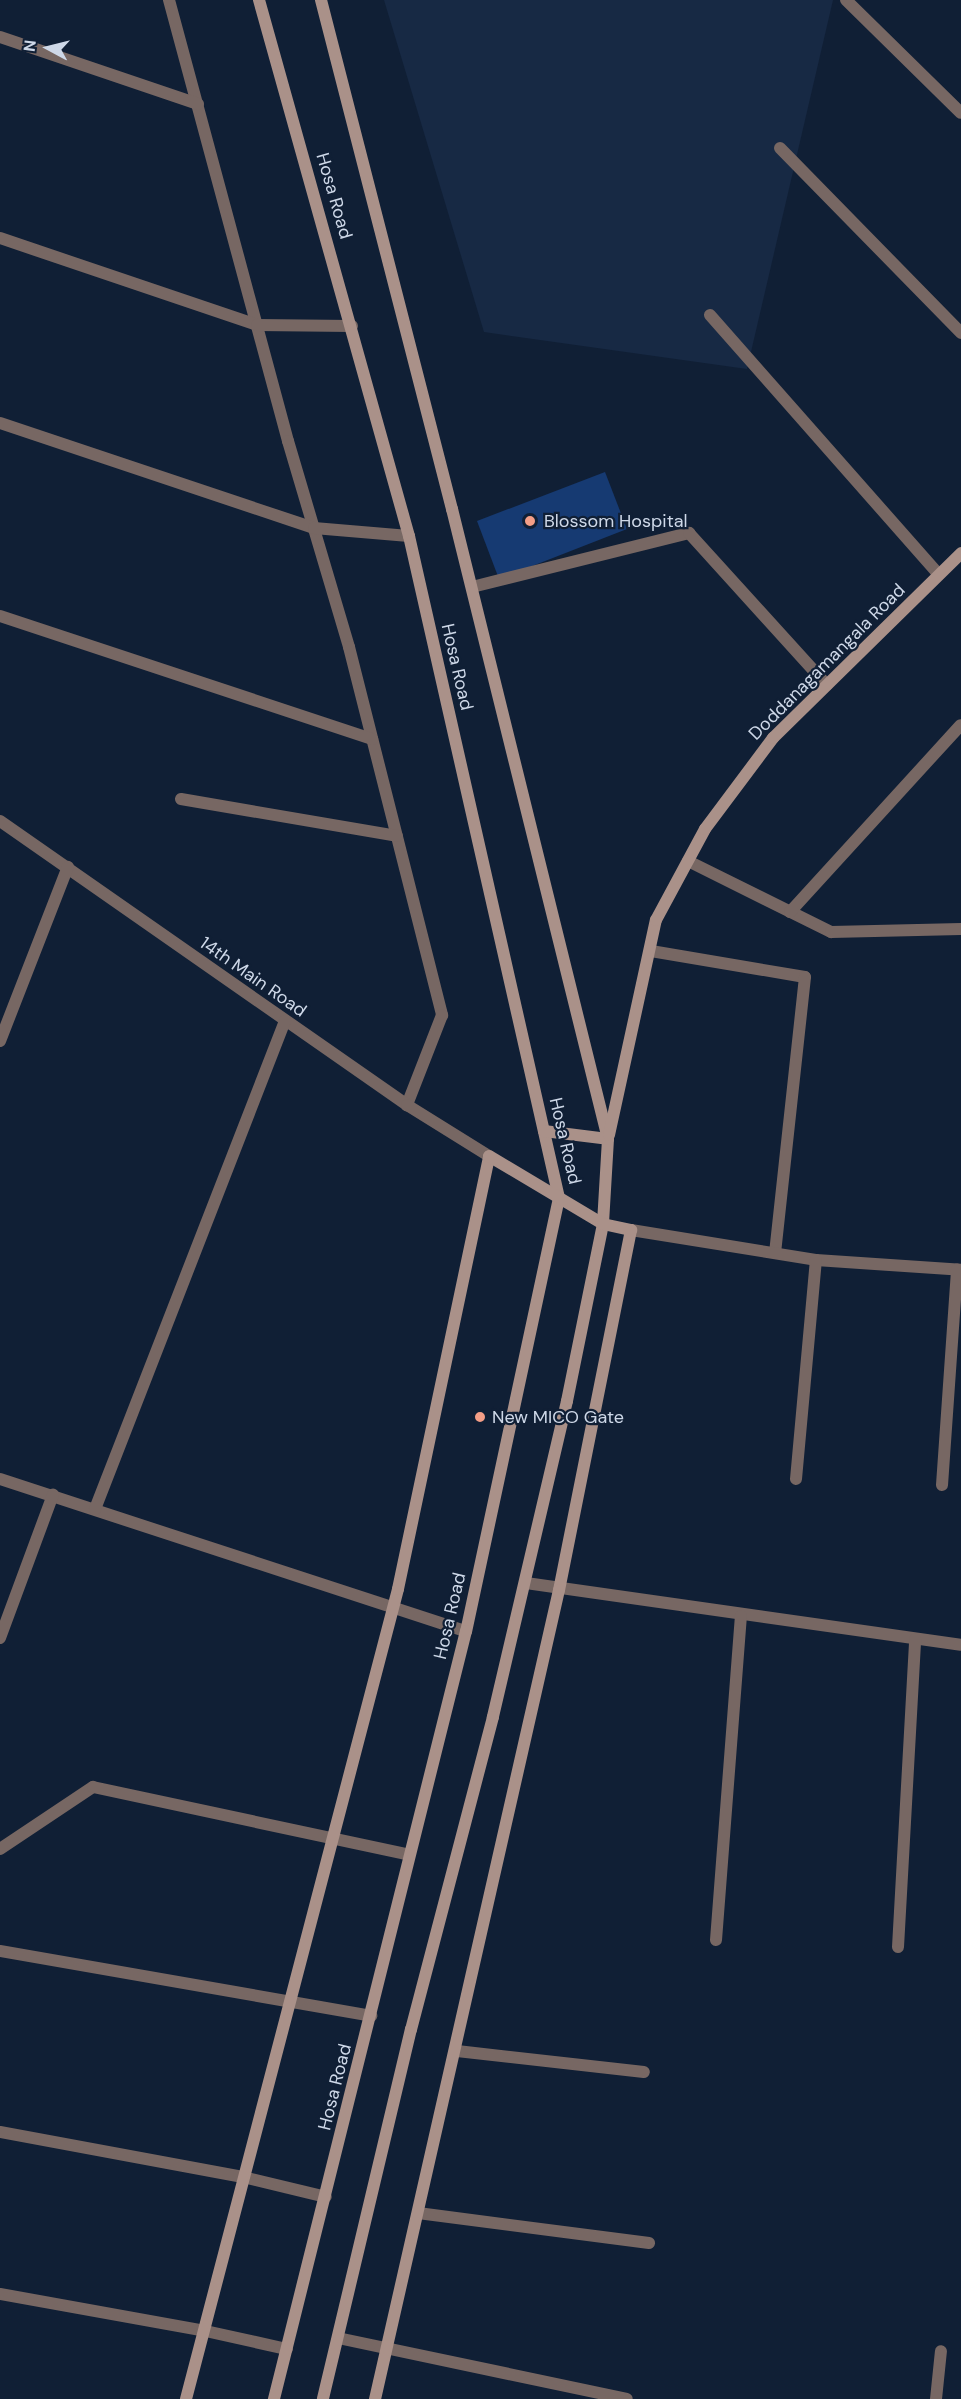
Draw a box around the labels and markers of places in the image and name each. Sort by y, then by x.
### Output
place label: Blossom Hospital [544,510,688,532]
marker: Blossom Hospital [521,512,539,530]
place label: New MICO Gate [492,1406,624,1428]
marker: New MICO Gate [473,1410,487,1424]

